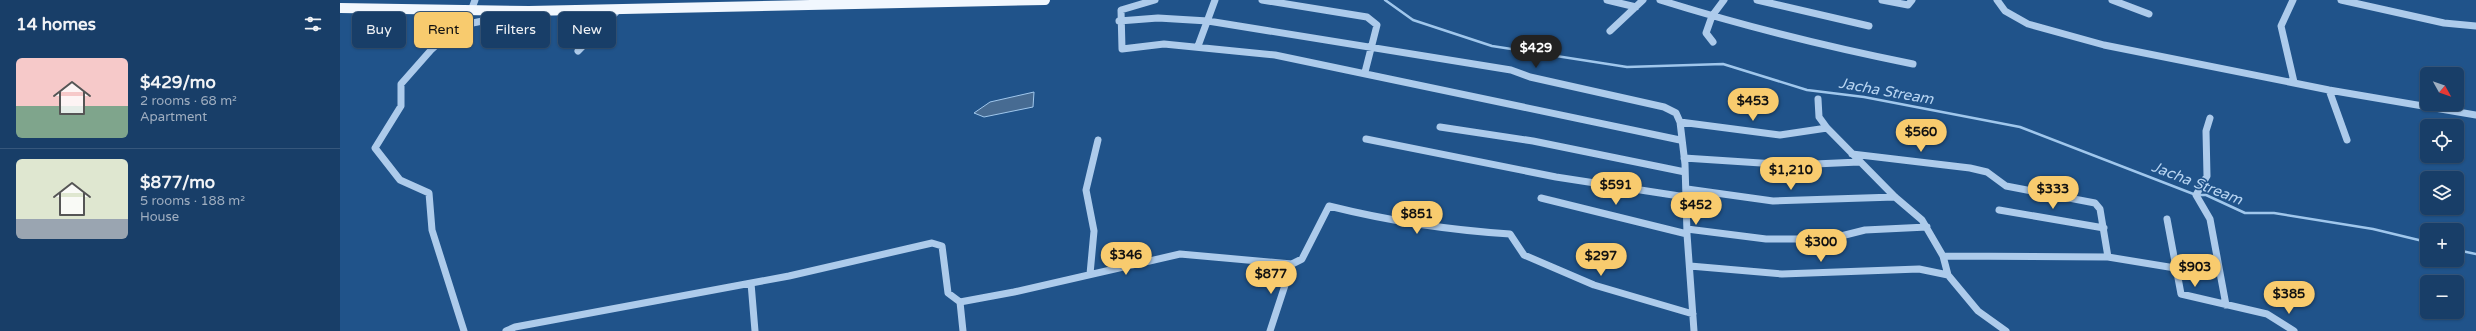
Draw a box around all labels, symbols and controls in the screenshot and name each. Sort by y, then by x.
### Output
chip: Buy [352,12,406,48]
chip: Rent [414,12,473,48]
chip: Filters [481,12,550,48]
chip: New [558,12,616,48]
icon: filters [302,13,324,35]
text: 14 homes [16,14,96,35]
pin: $429 [1512,35,1560,69]
text: $429 [1520,40,1552,56]
north arrow [2420,67,2464,111]
map controls [2420,67,2464,319]
text: $429/mo [140,72,216,93]
icon: home [48,74,96,122]
water label: Jacha Stream [1837,74,1936,108]
pin: $453 [1729,88,1777,122]
text: 2 rooms · 68 m² [140,93,237,109]
text: $453 [1737,93,1769,109]
text: Apartment [140,109,207,125]
pin: $560 [1897,119,1945,153]
button: locate [2420,119,2464,163]
text: $560 [1905,124,1937,140]
pin: $1,210 [1758,157,1824,191]
water label: Jacha Stream [2149,157,2246,209]
text: $1,210 [1769,162,1813,178]
button: layers [2420,171,2464,215]
text: $877/mo [140,172,215,193]
pin: $591 [1592,172,1640,206]
icon: home [48,175,96,223]
pin: $333 [2029,176,2077,210]
text: $591 [1600,177,1632,193]
text: $333 [2037,181,2069,197]
pin: $452 [1672,192,1720,226]
text: 5 rooms · 188 m² [140,193,245,209]
text: $452 [1680,197,1712,213]
pin: $851 [1393,201,1441,235]
text: $851 [1401,206,1433,222]
text: House [140,209,179,225]
button: + [2420,223,2464,267]
pin: $300 [1797,229,1845,263]
text: $300 [1805,234,1837,250]
pin: $346 [1102,242,1150,276]
pin: $297 [1577,243,1625,277]
text: $346 [1110,247,1142,263]
text: $297 [1585,248,1617,264]
pin: $903 [2171,254,2219,288]
text: $903 [2179,259,2211,275]
pin: $877 [1247,261,1295,295]
text: $877 [1255,266,1287,282]
button: − [2420,275,2464,319]
pin: $385 [2265,281,2313,315]
text: $385 [2273,286,2305,302]

